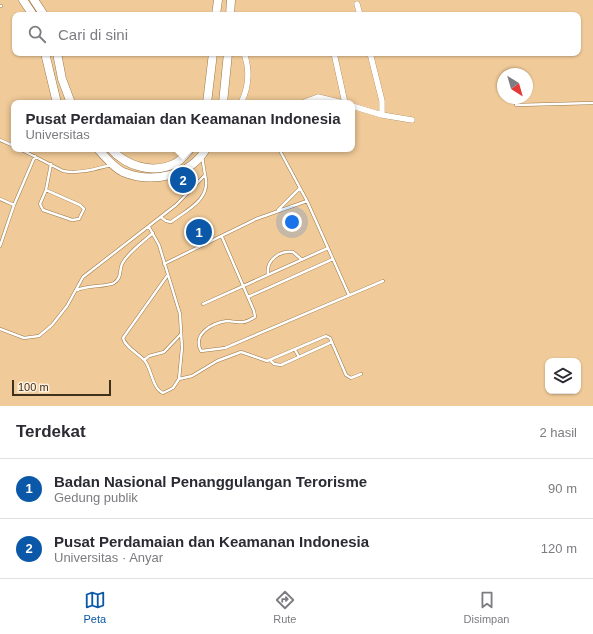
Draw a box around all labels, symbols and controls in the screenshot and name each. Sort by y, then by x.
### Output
search box [12,12,581,56]
icon: search [26,23,48,45]
text: Cari di sini [58,26,128,43]
north arrow [497,68,533,104]
popup [11,100,355,152]
text: Pusat Perdamaian dan Keamanan Indonesia [25,110,341,127]
text: Universitas [25,127,90,142]
pin: 2 [170,165,196,195]
your location [282,212,302,232]
pin: 1 [186,217,212,247]
map controls [545,358,581,394]
button: layers [545,358,581,394]
scale bar [12,378,111,397]
text: 100 m [18,381,49,393]
text: Terdekat [16,422,86,441]
text: 2 hasil [539,425,577,440]
text: Badan Nasional Penanggulangan Terorisme [54,473,367,490]
text: 1 [25,481,33,496]
text: 90 m [548,481,577,496]
text: Gedung publik [54,490,138,505]
text: Pusat Perdamaian dan Keamanan Indonesia [54,533,369,550]
text: 2 [25,541,33,556]
text: 120 m [541,541,577,556]
text: Universitas · Anyar [54,550,163,565]
tab: Peta [84,589,106,625]
tab: Rute [273,589,297,625]
tab: Disimpan [464,589,509,625]

